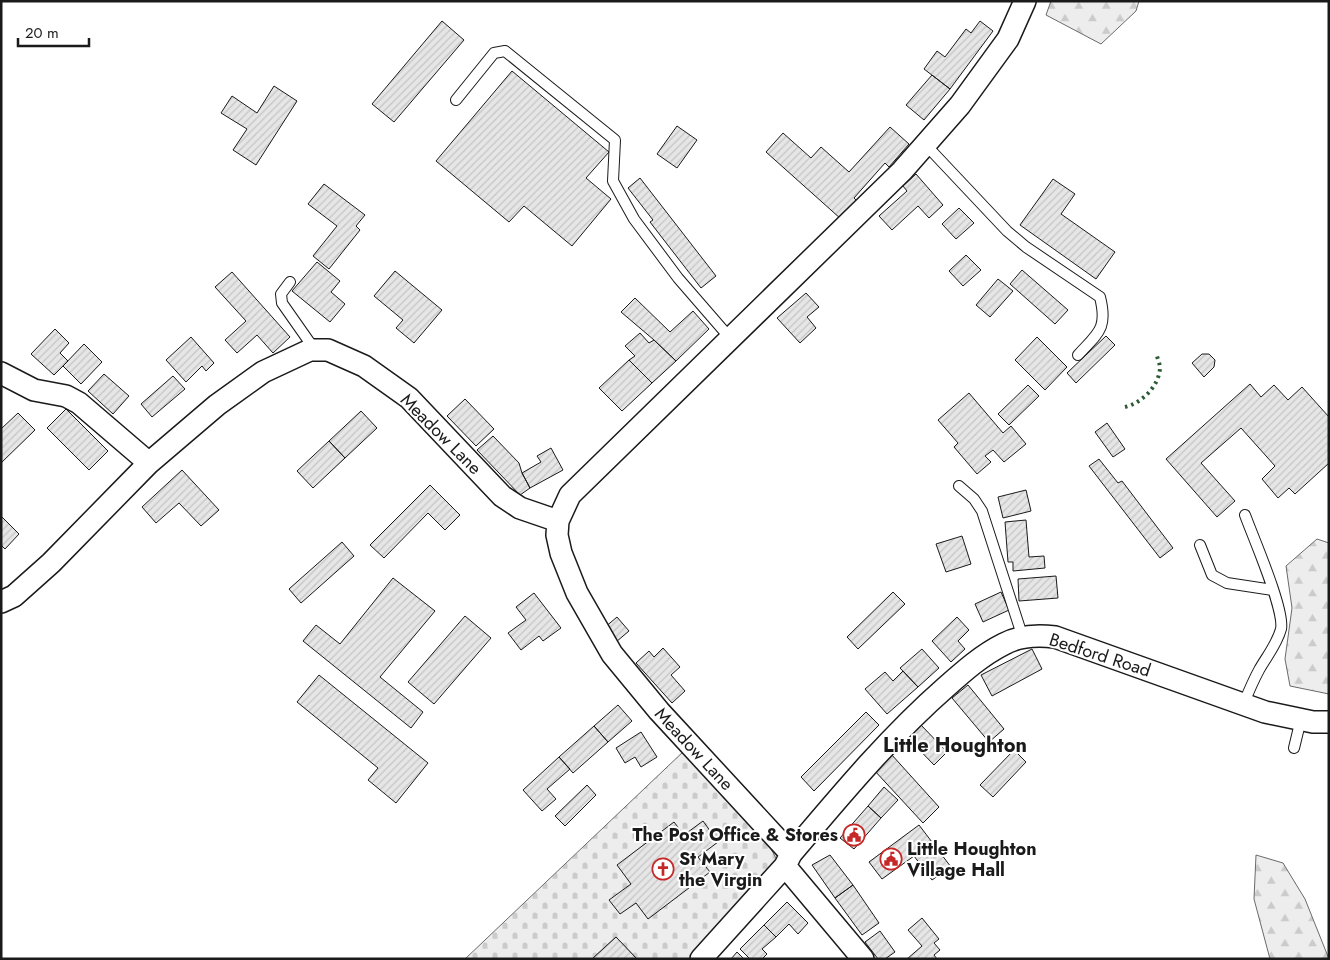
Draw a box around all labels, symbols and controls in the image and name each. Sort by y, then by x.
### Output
scale bar [18,15,89,47]
text: 20 m [25,22,59,44]
street label: Meadow Lane [395,388,487,480]
street label: Bedford Road [1046,626,1154,684]
street label: Meadow Lane [649,702,739,796]
district label: Little Houghton [883,731,1027,760]
place label: The Post Office & Stores [632,822,838,848]
public building icon: The Post Office & Stores [842,823,866,847]
place label: Little Houghton Village Hall [906,836,1037,883]
place label: St Mary the Virgin [679,846,762,893]
public building icon: Little Houghton Village Hall [879,847,903,871]
church icon: St Mary the Virgin [651,857,675,881]

